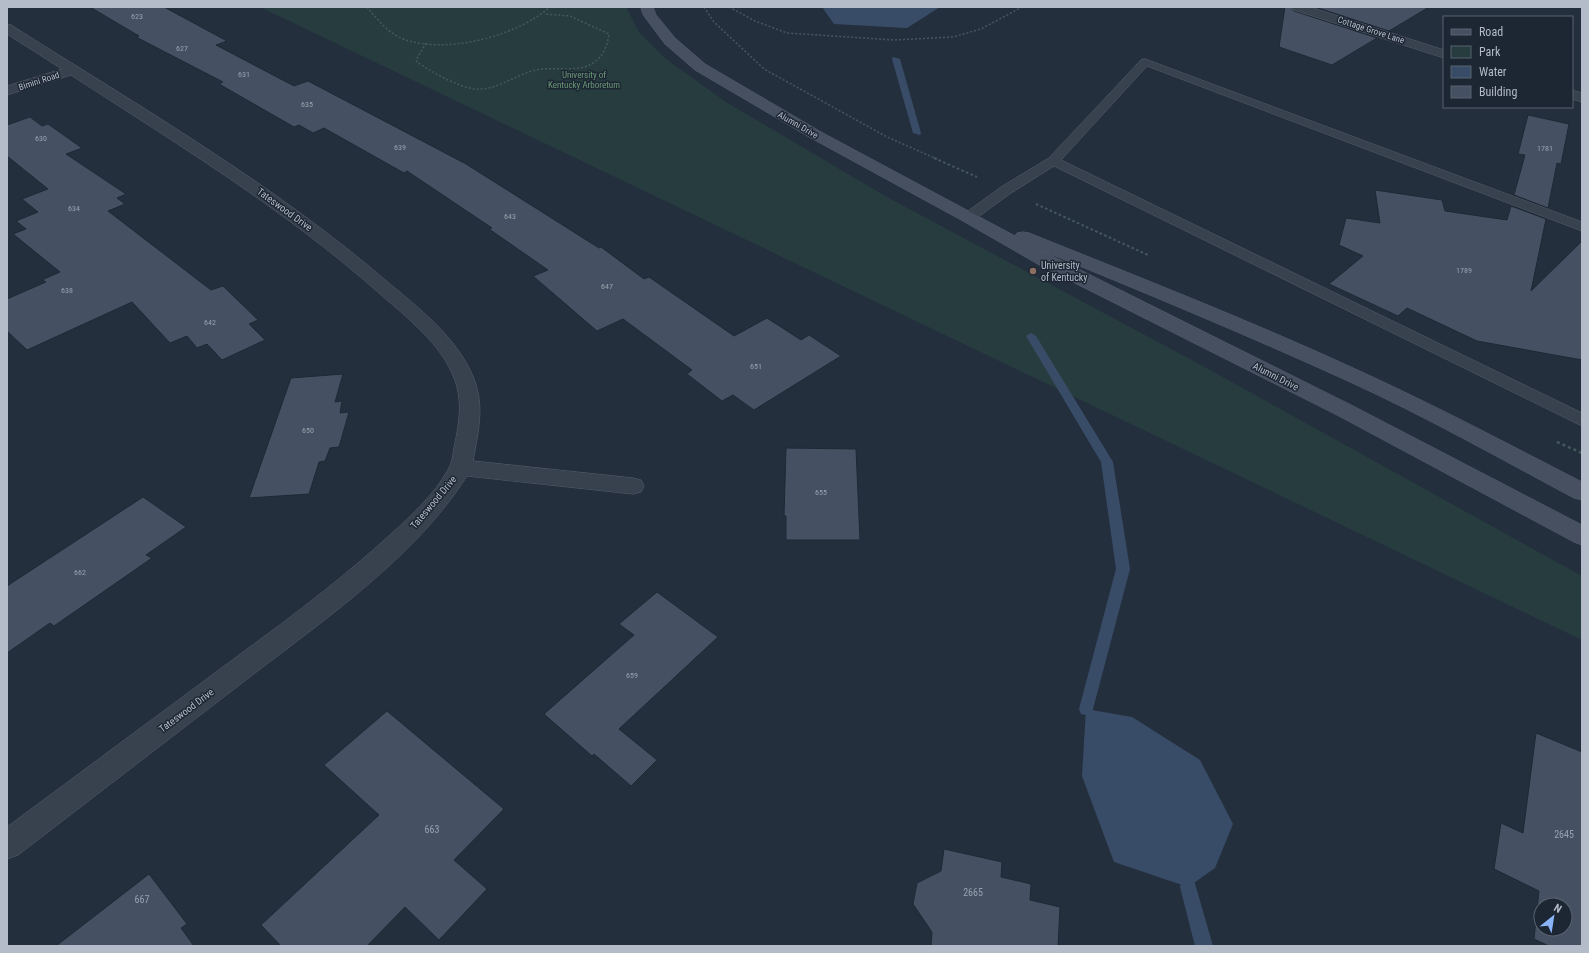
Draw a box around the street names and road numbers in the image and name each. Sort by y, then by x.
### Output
street label: Cottage Grove Lane [1336,14,1406,46]
street label: Bimini Road [17,70,61,92]
street label: Alumni Drive [776,109,820,141]
street label: Tateswood Drive [255,186,315,233]
street label: Alumni Drive [1251,360,1301,393]
street label: Tateswood Drive [408,474,459,531]
street label: Tateswood Drive [157,686,216,734]

